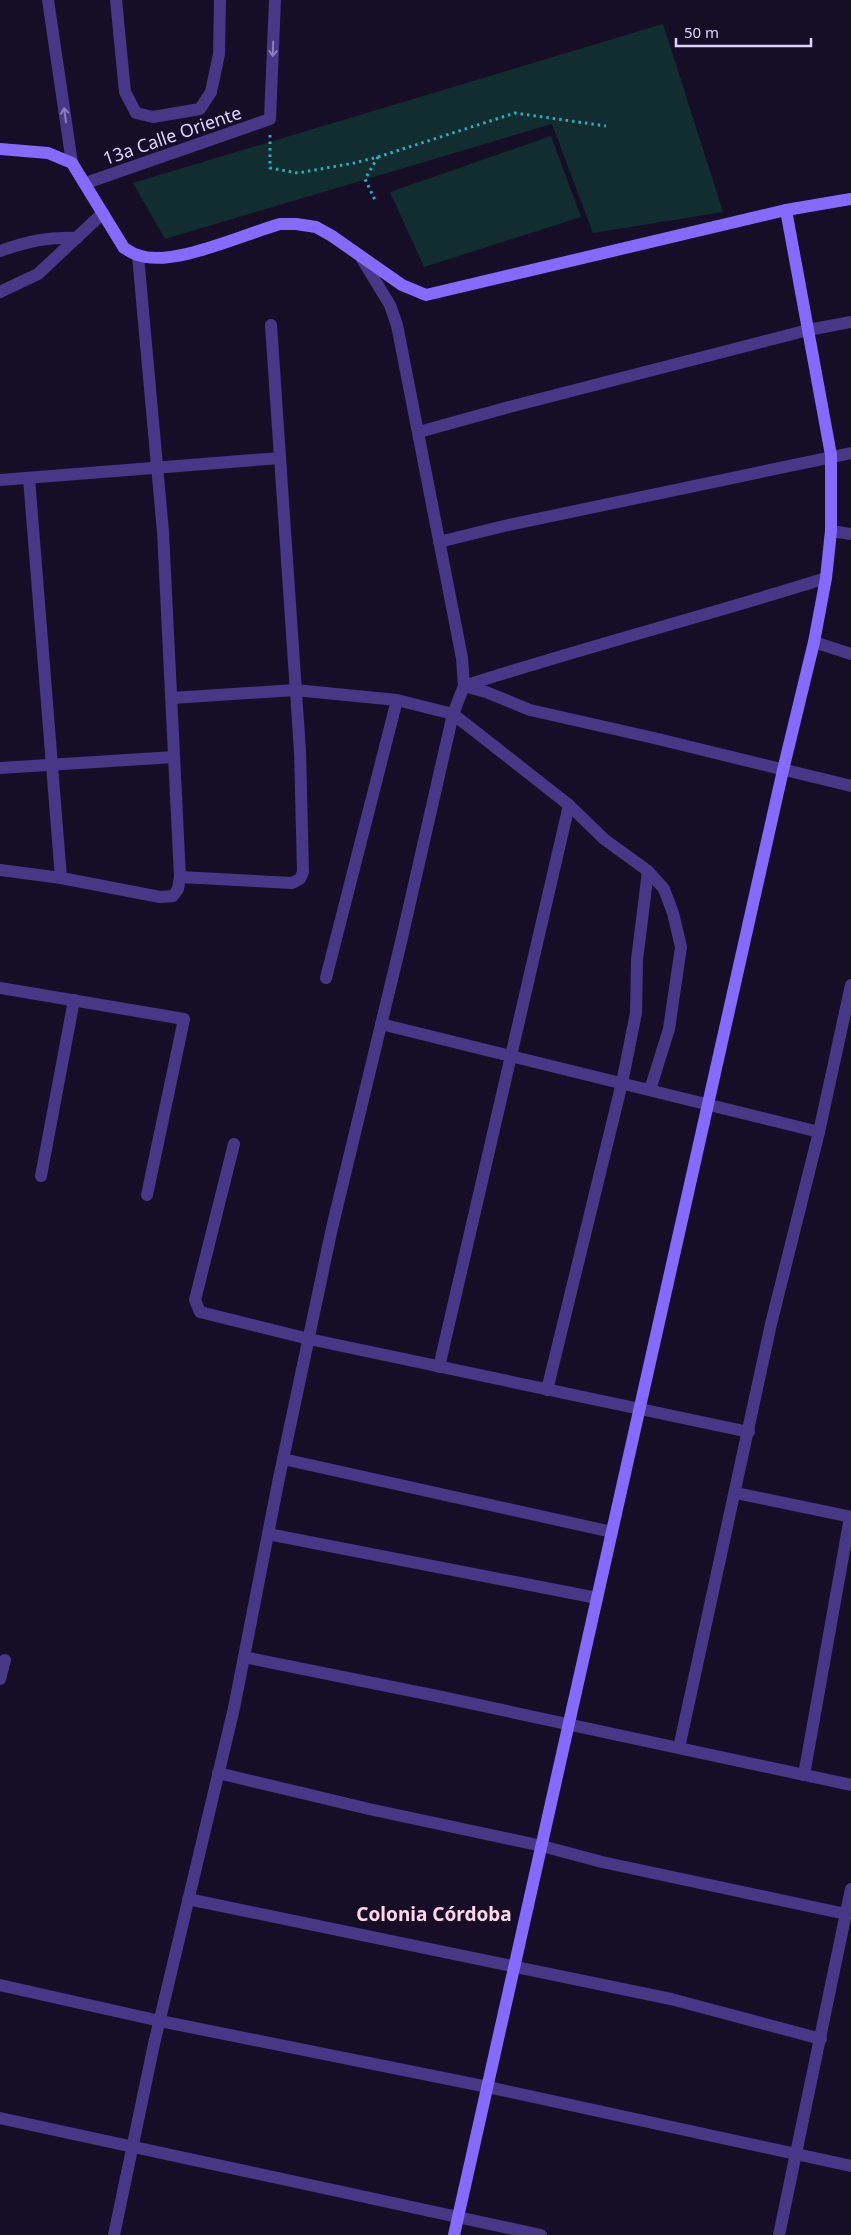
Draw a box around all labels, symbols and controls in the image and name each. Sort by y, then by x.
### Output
scale bar [676,15,811,47]
text: 50 m [684,22,719,42]
one-way arrow [268,40,277,56]
street label: 13a Calle Oriente [100,100,244,170]
one-way arrow [60,107,70,123]
district label: Colonia Córdoba [356,1901,512,1927]

